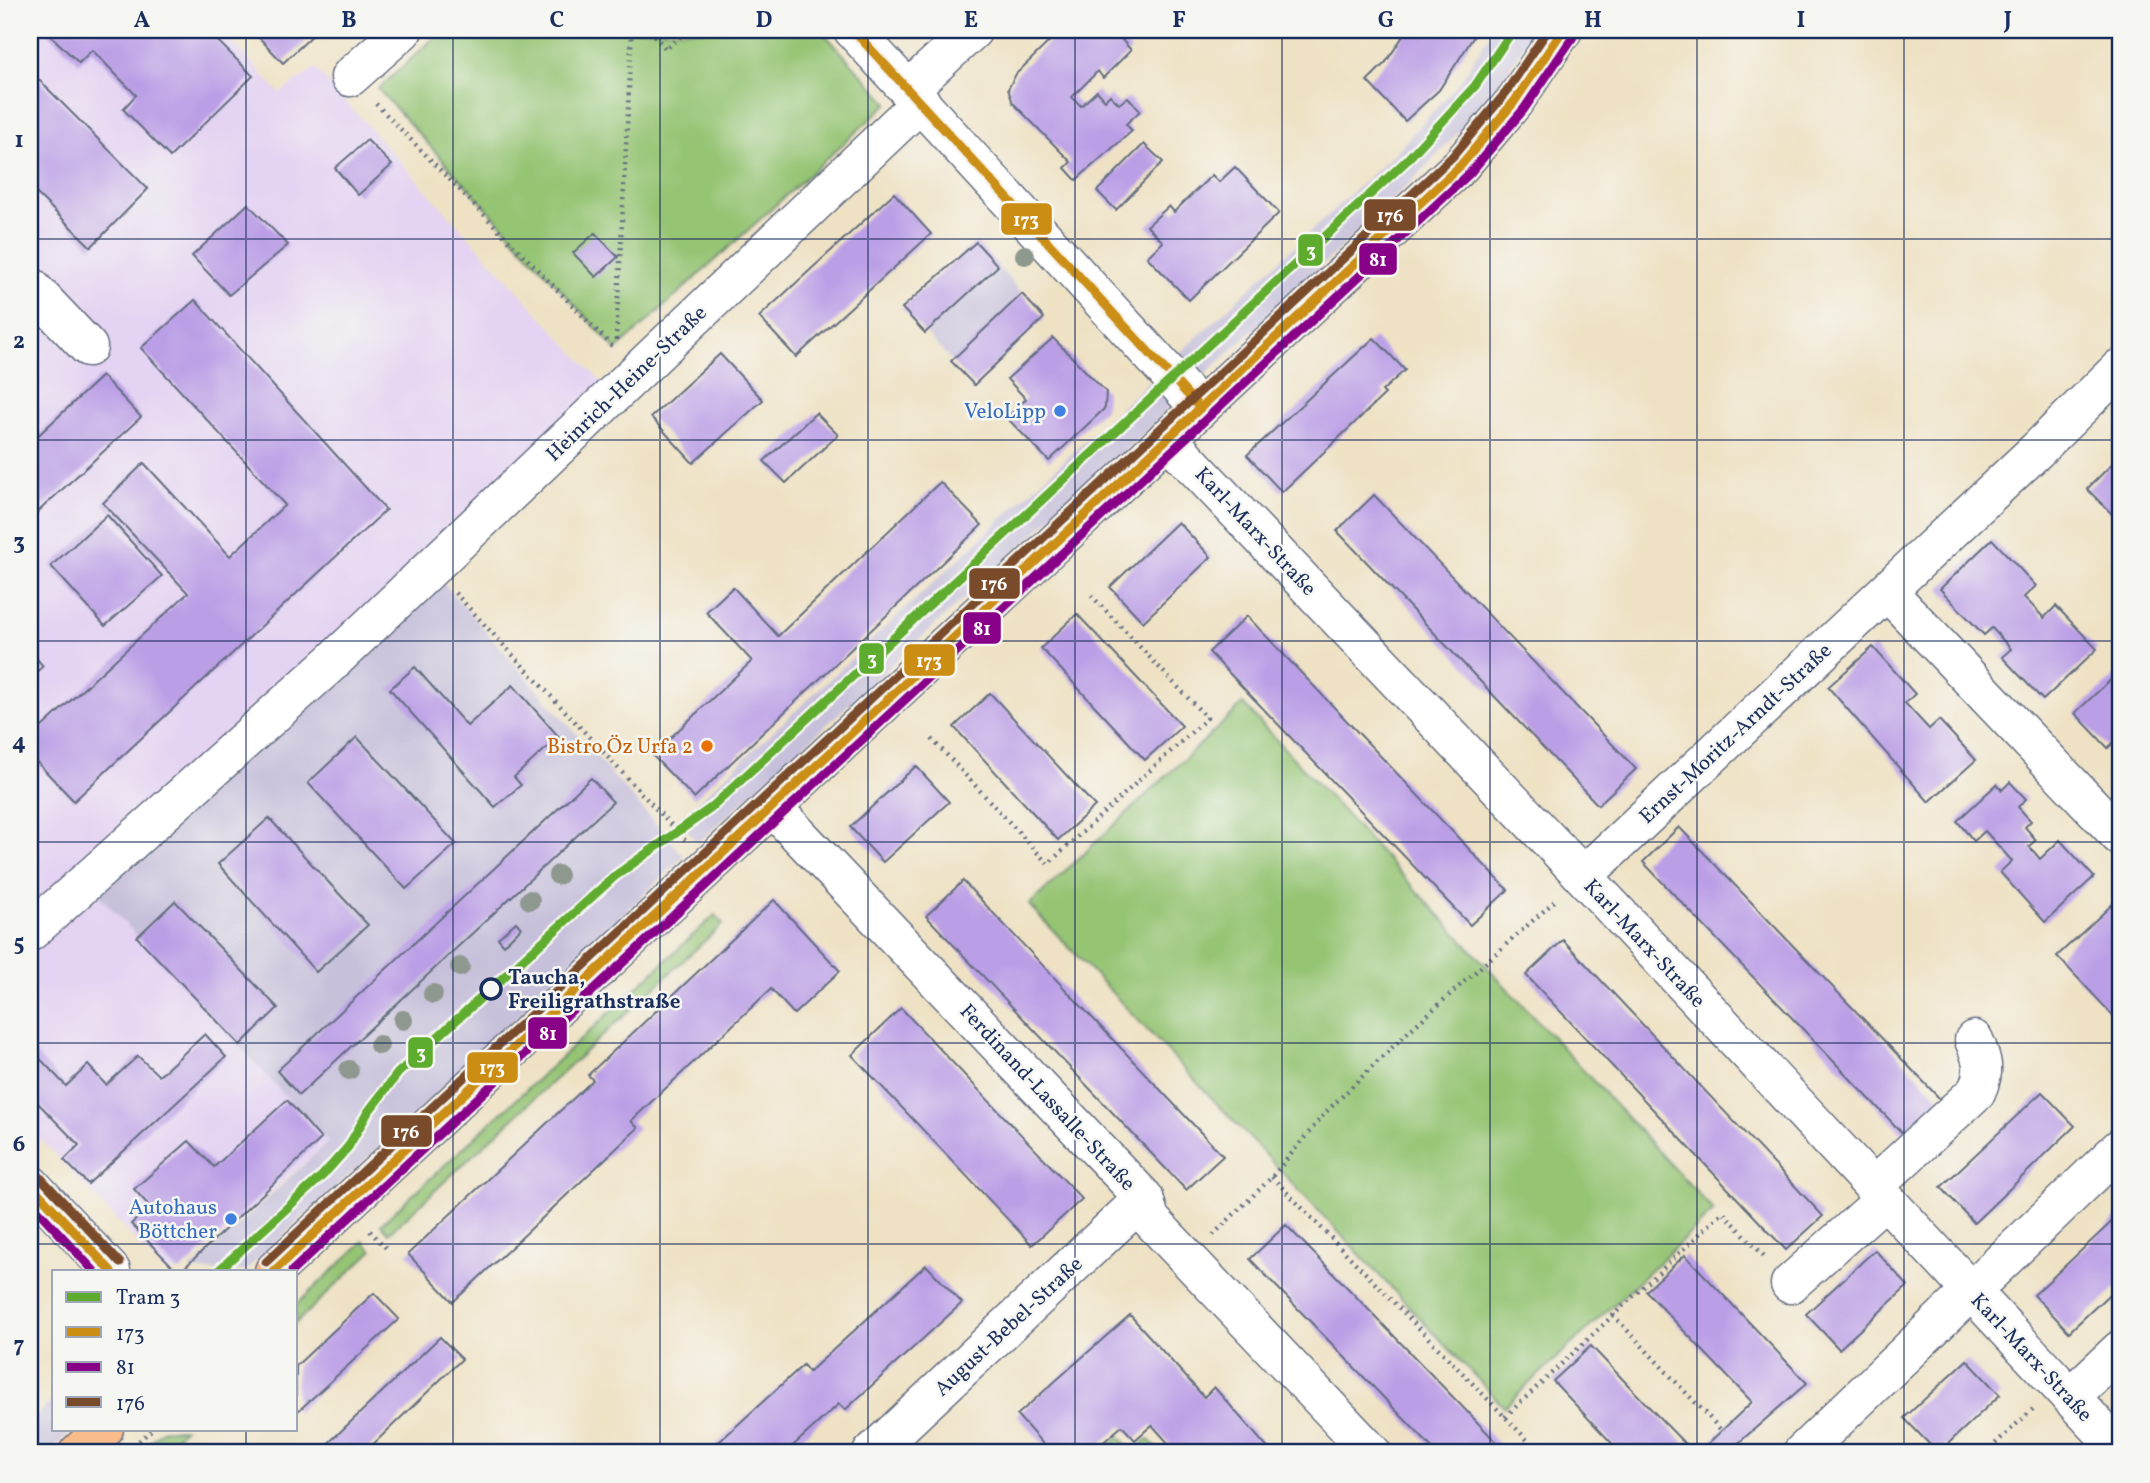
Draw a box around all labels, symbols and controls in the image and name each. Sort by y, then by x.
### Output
text: A [134,5,150,37]
text: B [341,5,357,37]
text: C [550,5,564,37]
text: D [756,5,773,37]
text: E [964,5,978,37]
text: F [1172,5,1186,37]
text: G [1378,5,1394,37]
text: H [1584,5,1602,37]
text: I [1797,5,1805,37]
text: J [2003,5,2012,37]
text: 1 [14,125,24,157]
line badge: 176 [1363,198,1417,232]
line badge: 173 [1000,202,1053,236]
text: 176 [1377,204,1403,230]
text: 173 [1013,208,1039,234]
line badge: 3 [1297,233,1324,267]
text: 3 [1306,239,1316,265]
line badge: 81 [1358,242,1398,276]
text: 81 [1369,248,1387,274]
street label: Heinrich-Heine-Straße [540,299,714,469]
text: 2 [13,326,25,358]
place label: VeloLipp [964,398,1046,427]
marker: VeloLipp [1052,403,1068,419]
street label: Karl-Marx-Straße [1187,461,1322,603]
text: 3 [13,527,25,559]
line badge: 176 [968,567,1021,600]
text: 176 [981,572,1007,598]
line badge: 81 [962,611,1002,645]
text: 81 [973,617,991,643]
street label: Ernst-Moritz-Arndt-Straße [1633,637,1839,831]
line badge: 3 [858,642,885,675]
line badge: 173 [903,643,956,677]
text: 3 [867,647,877,673]
text: 173 [916,649,942,675]
text: 4 [12,727,26,759]
place label: Bistro Öz Urfa 2 [547,733,693,762]
marker: Bistro Öz Urfa 2 [699,738,715,754]
street label: Karl-Marx-Straße [1576,873,1711,1015]
text: 5 [13,928,25,960]
place label: Taucha, Freiligrathstraße [508,964,680,1017]
marker: Taucha, Freiligrathstraße [480,978,502,1000]
street label: Ferdinand-Lassalle-Straße [952,998,1141,1198]
line badge: 81 [527,1016,568,1050]
text: 81 [539,1022,557,1048]
line badge: 3 [407,1036,434,1069]
text: 3 [416,1041,426,1067]
line badge: 173 [466,1051,519,1084]
text: 173 [479,1056,505,1082]
line badge: 176 [380,1114,433,1148]
text: 176 [393,1120,419,1146]
text: 6 [13,1129,25,1161]
place label: Autohaus Böttcher [129,1194,217,1247]
marker: Autohaus Böttcher [223,1211,239,1227]
street label: August-Bebel-Straße [928,1251,1090,1404]
legend [52,1270,298,1430]
text: Tram 3 [116,1284,180,1313]
street label: Karl-Marx-Straße [1963,1287,2098,1429]
text: 173 [116,1320,144,1349]
text: 7 [14,1330,25,1362]
text: 81 [116,1354,135,1383]
text: 176 [116,1390,145,1419]

